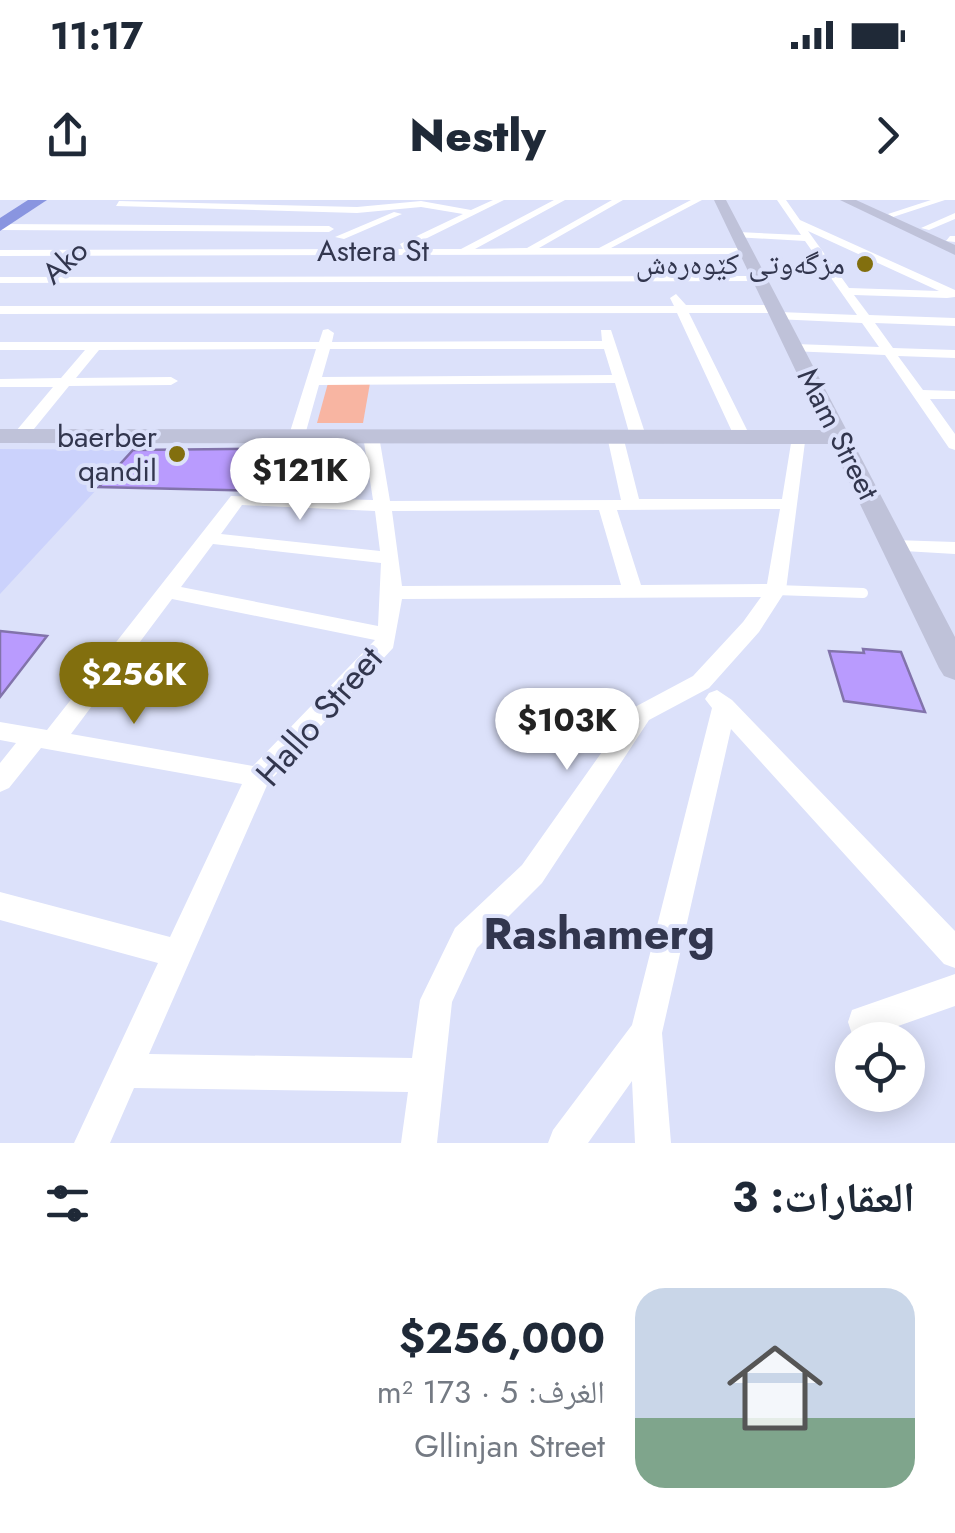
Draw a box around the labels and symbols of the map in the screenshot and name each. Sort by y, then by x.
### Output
street label: Ako [32,229,97,294]
street label: Astera St [317,229,430,272]
place label: مزگەوتی کێوەرەش [636,242,845,285]
marker: مزگەوتی کێوەرەش [854,253,876,275]
street label: Mam Street [787,360,890,508]
place label: baerber qandil [57,415,158,492]
pin: $121K [230,438,370,523]
marker: baerber qandil [166,443,188,465]
street label: Hallo Street [244,635,394,797]
pin: $256K [64,642,204,727]
pin: $103K [497,688,637,773]
district label: Rashamerg [483,901,715,966]

